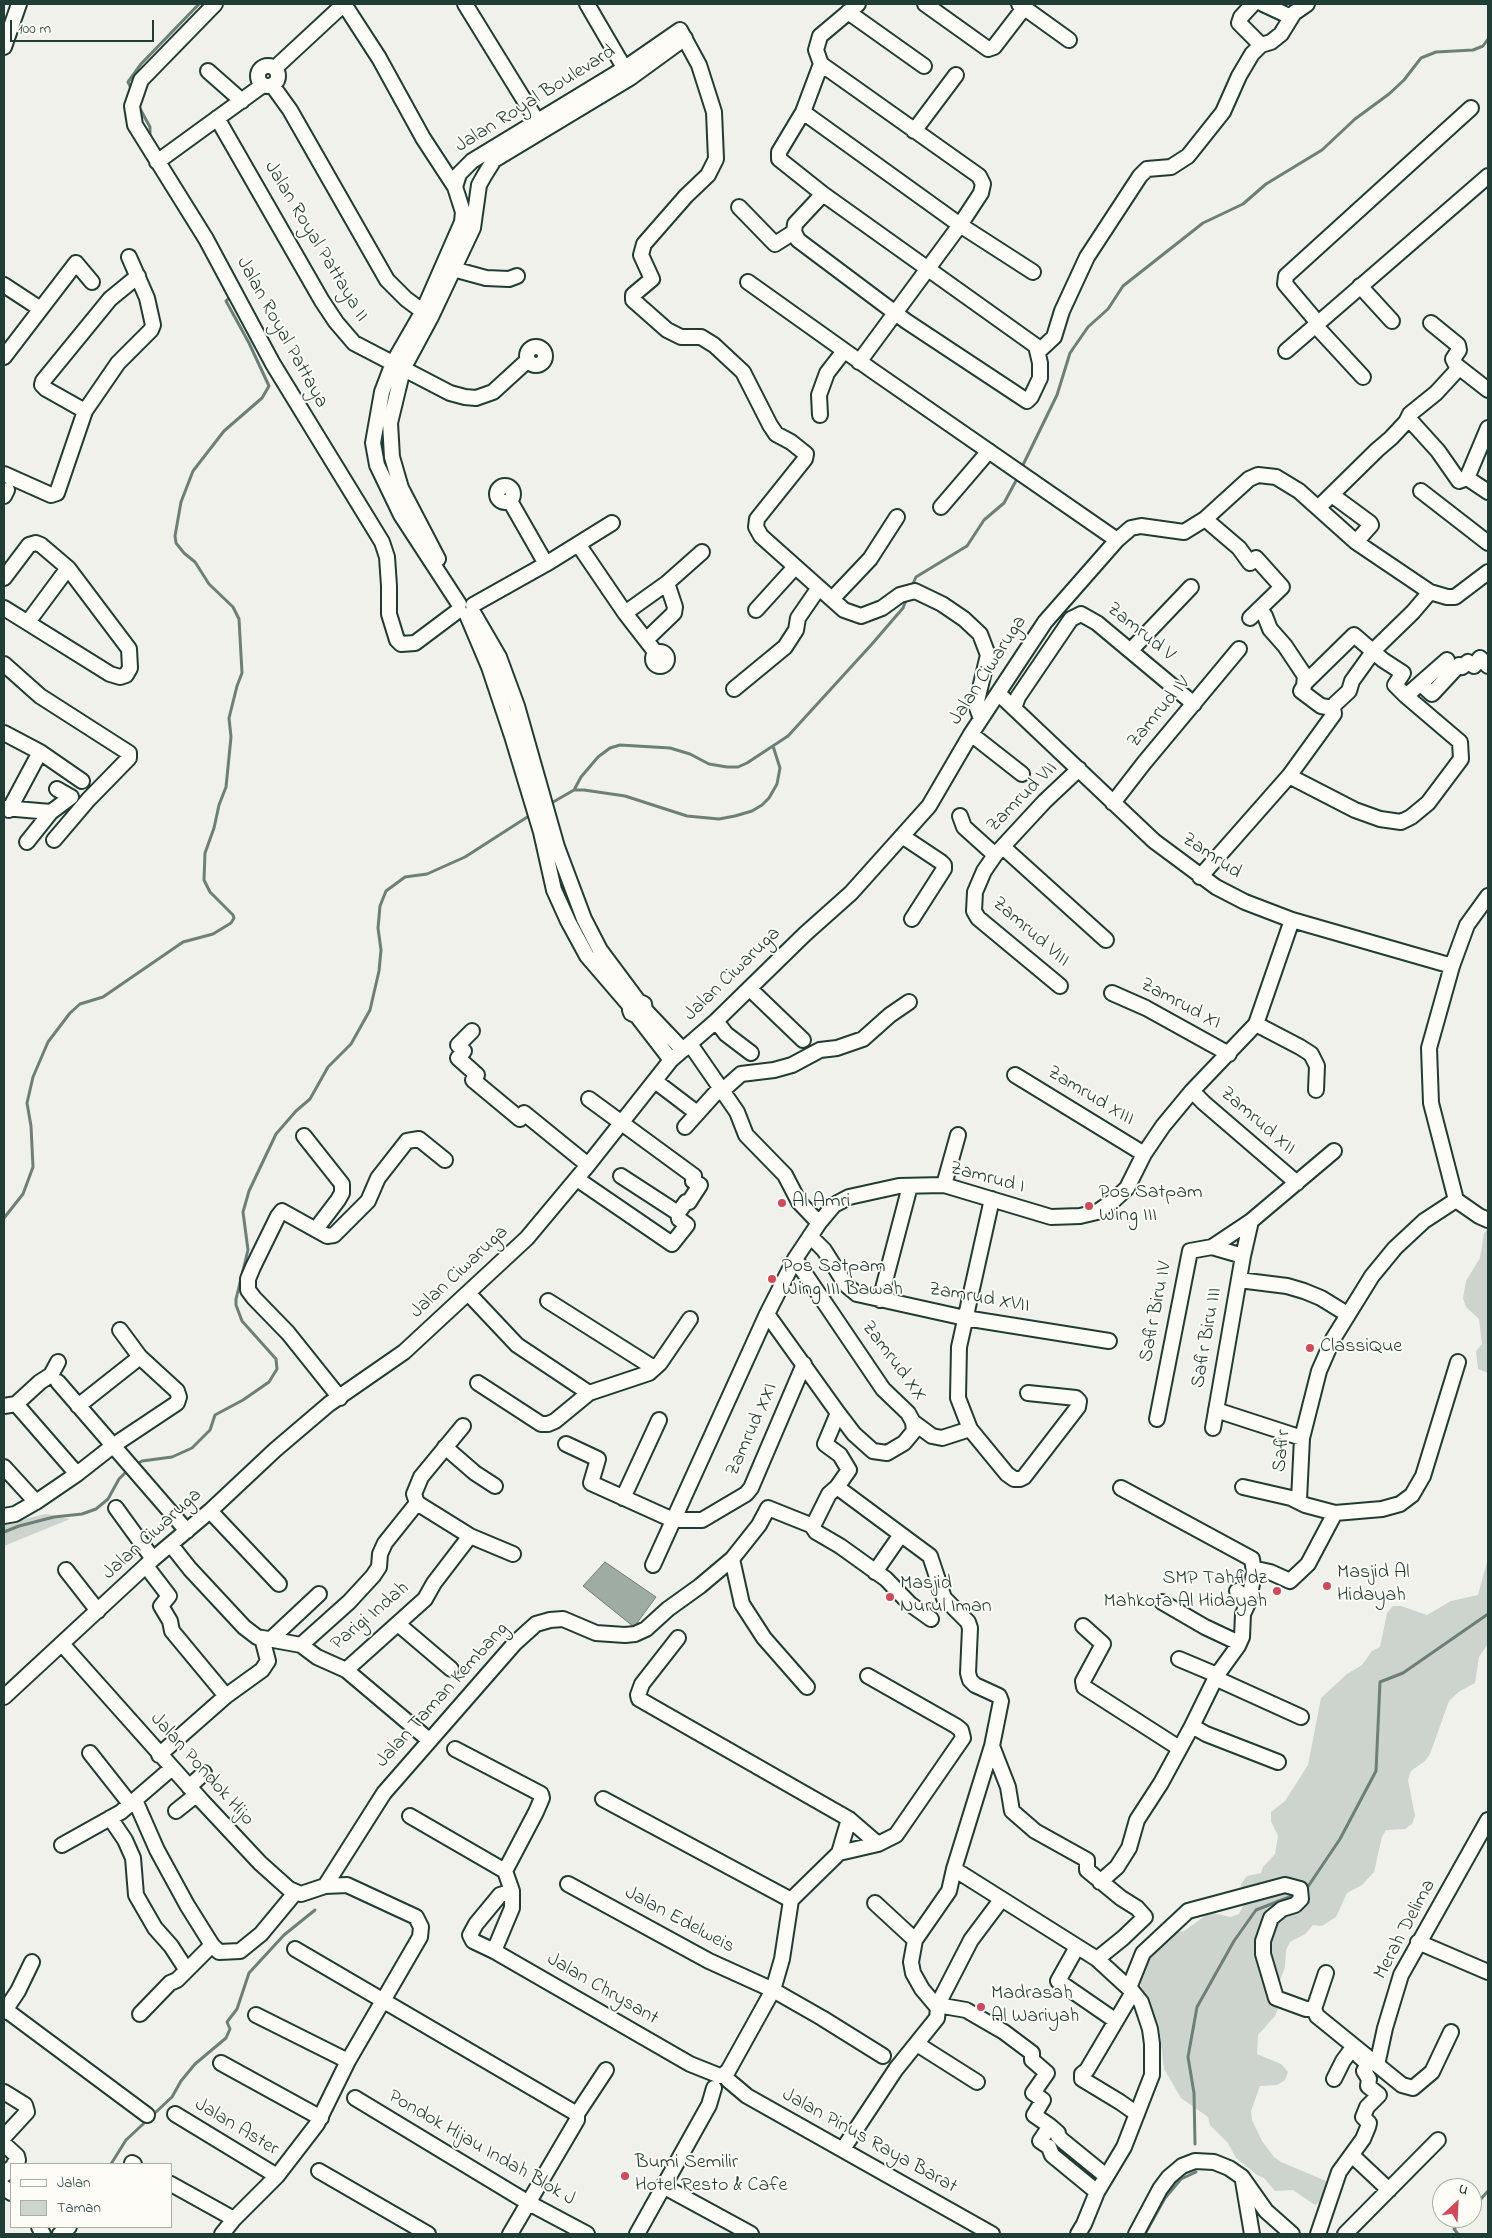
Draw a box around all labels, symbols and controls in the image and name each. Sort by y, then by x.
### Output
scale bar [12,10,156,42]
text: 100 m [18,18,51,40]
street label: Jalan Royal Boulevard [451,41,621,159]
street label: Jalan Royal Pattaya II [258,157,372,327]
street label: Jalan Royal Pattaya [230,253,332,413]
street label: Zamrud V [1101,598,1179,668]
street label: Jalan Ciwaruga [945,612,1033,730]
street label: Zamrud IV [1123,672,1197,754]
street label: Zamrud VII [983,758,1063,838]
street label: Zamrud [1177,828,1245,886]
street label: Zamrud VIII [986,893,1074,973]
street label: Jalan Ciwaruga [680,923,786,1027]
street label: Zamrud XI [1136,974,1224,1036]
street label: Zamrud XIII [1042,1062,1138,1132]
street label: Zamrud XII [1214,1083,1300,1161]
street label: Zamrud I [947,1158,1027,1200]
place label: Pos Satpam Wing III [1099,1182,1203,1229]
place label: Al Amri [792,1191,850,1215]
marker: Al Amri [776,1197,788,1209]
marker: Pos Satpam Wing III [1083,1200,1095,1212]
street label: Jalan Ciwaruga [406,1221,514,1325]
place label: Pos Satpam Wing III Bawah [782,1256,903,1303]
street label: Safir Biru IV [1136,1260,1178,1364]
marker: Pos Satpam Wing III Bawah [766,1273,778,1285]
street label: Zamrud XVII [927,1278,1031,1320]
street label: Safir Biru III [1187,1286,1229,1390]
street label: Zamrud XX [855,1317,931,1407]
place label: ClassiQue [1320,1336,1402,1360]
marker: ClassiQue [1304,1342,1316,1354]
street label: Zamrud XXI [722,1380,784,1480]
street label: Safir [1269,1429,1297,1473]
street label: Jalan Ciwaruga [98,1484,208,1586]
place label: Masjid Al Hidayah [1337,1562,1410,1609]
place label: SMP Tahfidz Mahkota Al Hidayah [1104,1568,1267,1615]
place label: Masjid Nurul Iman [900,1573,992,1620]
street label: Parigi Indah [327,1577,415,1657]
marker: Masjid Al Hidayah [1321,1580,1333,1592]
marker: SMP Tahfidz Mahkota Al Hidayah [1271,1585,1283,1597]
marker: Masjid Nurul Iman [884,1591,896,1603]
street label: Jalan Taman Kembang [371,1618,515,1774]
street label: Jalan Pondok Hijo [144,1708,258,1832]
street label: Merah Delima [1370,1876,1442,1984]
street label: Jalan Edelweis [620,1882,738,1960]
street label: Jalan Chrysant [542,1948,662,2032]
place label: Madrasah Al Wariyah [991,1983,1079,2030]
marker: Madrasah Al Wariyah [975,2001,987,2013]
street label: Jalan Pinus Raya Barat [777,2084,961,2200]
street label: Pondok Hijau Indah Blok J [383,2086,579,2212]
street label: Jalan Aster [190,2094,282,2162]
place label: Bumi Semilir Hotel Resto & Cafe [635,2152,788,2199]
legend [10,2163,172,2228]
marker: Bumi Semilir Hotel Resto & Cafe [619,2170,631,2182]
text: Jalan [57,2172,90,2194]
north arrow [1432,2178,1482,2228]
text: U [1455,2178,1472,2201]
text: Taman [57,2197,101,2219]

